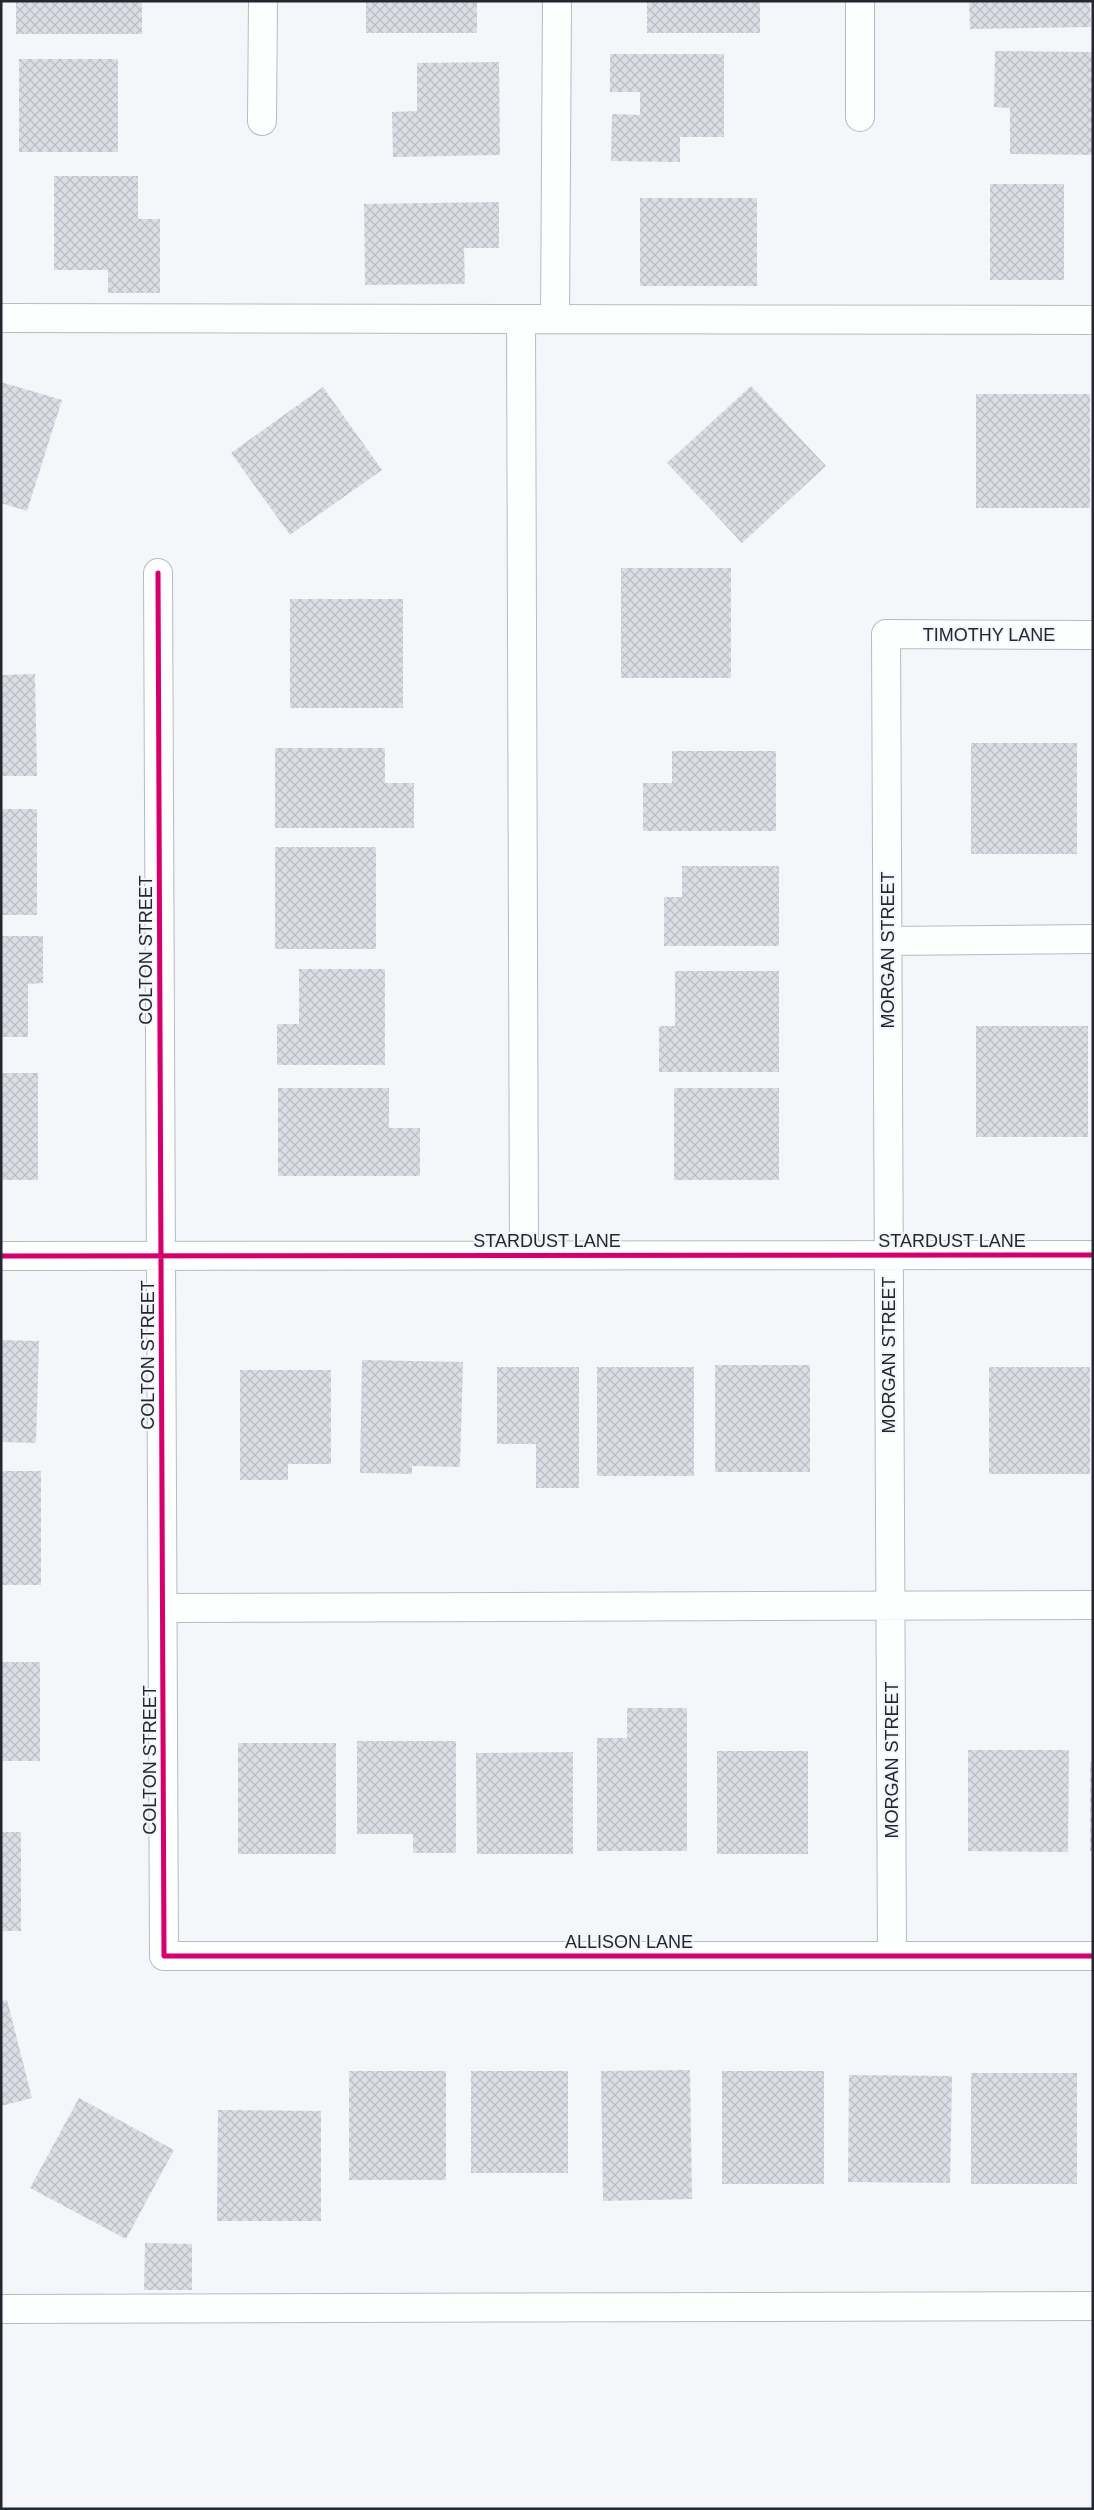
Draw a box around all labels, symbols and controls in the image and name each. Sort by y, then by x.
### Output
street label: TIMOTHY LANE [923,625,1055,645]
street label: MORGAN STREET [878,871,898,1029]
street label: COLTON STREET [136,875,156,1025]
street label: STARDUST LANE [473,1231,621,1251]
street label: STARDUST LANE [878,1231,1026,1251]
street label: MORGAN STREET [879,1276,899,1434]
street label: COLTON STREET [138,1280,158,1430]
street label: MORGAN STREET [882,1681,902,1839]
street label: COLTON STREET [140,1685,160,1835]
street label: ALLISON LANE [565,1932,693,1952]

